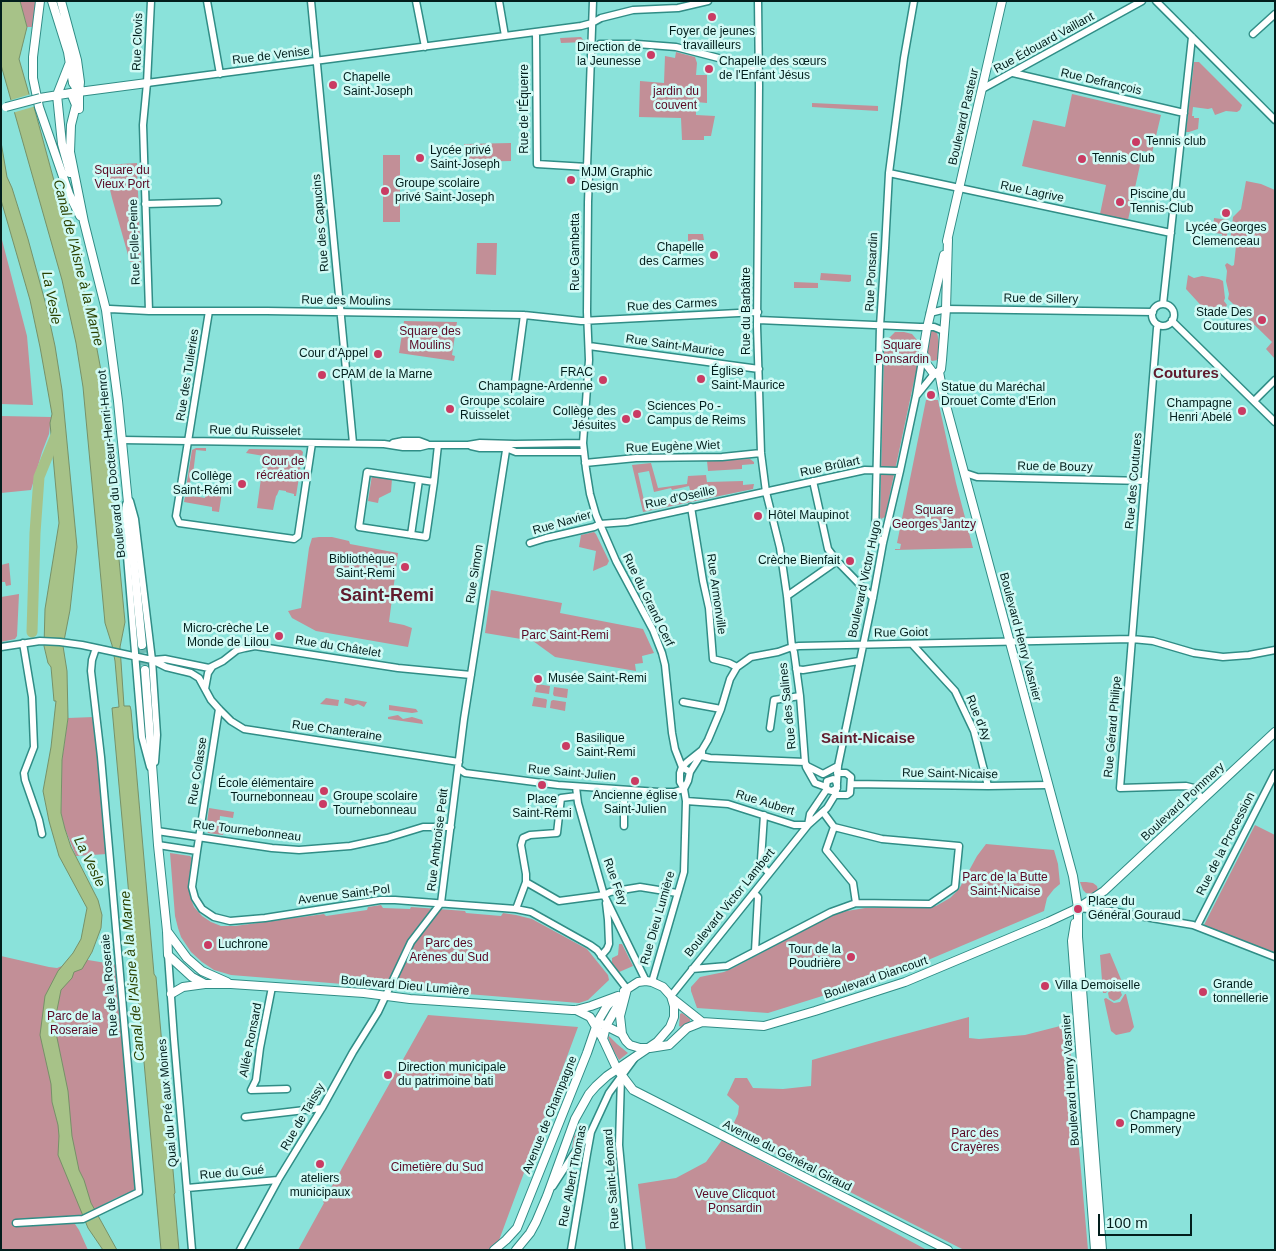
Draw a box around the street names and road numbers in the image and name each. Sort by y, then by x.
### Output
street label: Rue Édouard Vaillant [991,9,1097,77]
street label: Rue Clovis [130,13,146,71]
street label: Rue de Venise [231,44,311,68]
street label: Rue de l'Équerre [518,64,532,154]
street label: Rue Defrançois [1059,66,1143,98]
street label: Boulevard Pasteur [946,67,982,167]
street label: Rue des Capucins [310,174,332,272]
street label: Rue Lagrive [999,178,1065,206]
street label: Rue Folle-Peine [126,199,144,285]
street label: Rue Gambetta [569,213,583,291]
street label: Rue Ponsardin [863,232,881,312]
street label: Rue du Barbâtre [740,267,754,355]
street label: Rue de Sillery [1004,291,1078,307]
street label: Rue des Moulins [301,293,391,309]
street label: Rue des Carmes [627,295,717,315]
street label: Rue des Tuileries [174,328,202,422]
street label: Rue Saint-Maurice [625,332,725,360]
street label: Boulevard du Docteur-Henri-Henrot [95,369,129,559]
street label: Rue du Ruisselet [209,423,301,439]
street label: Rue des Coutures [1123,432,1145,530]
street label: Rue Eugène Wiet [626,438,720,456]
street label: Rue Brûlart [799,454,861,480]
street label: Rue de Bouzy [1017,459,1093,475]
street label: Rue d'Oseille [644,484,716,512]
street label: Rue Navier [531,508,593,538]
street label: Boulevard Victor Hugo [845,519,885,639]
street label: Rue Simon [463,544,487,604]
street label: Rue du Grand Cerf [619,551,677,649]
street label: Rue Armonville [703,553,729,635]
street label: Boulevard Henry Vasnier [996,571,1044,703]
street label: Rue Goiot [874,625,928,641]
street label: Rue du Châtelet [294,633,382,661]
street label: Rue des Salines [776,662,800,750]
street label: Rue Gérard Philipe [1101,676,1125,778]
street label: Rue d'Ay [962,693,994,743]
street label: Rue Chanteraine [291,718,383,744]
street label: Rue Colasse [186,736,210,806]
street label: Boulevard Pommery [1138,760,1228,844]
street label: Rue Saint-Julien [528,762,616,784]
street label: Rue Saint-Nicaise [902,766,998,782]
street label: Rue Aubert [734,787,796,819]
street label: Rue Ambroise Petit [425,788,451,892]
street label: Rue de la Procession [1194,790,1258,898]
street label: Rue Tournebonneau [192,817,302,845]
street label: Boulevard Victor Lambert [682,846,778,960]
street label: Rue Féry [600,856,630,908]
street label: Rue Dieu Lumière [638,870,678,966]
street label: Avenue Saint-Pol [297,882,391,908]
street label: Rue de la Roseraie [98,933,122,1037]
street label: Boulevard Diancourt [822,953,930,1003]
street label: Boulevard Dieu Lumière [340,973,470,999]
street label: Allée Ronsard [237,1002,265,1078]
street label: Boulevard Henry Vasnier [1059,1013,1083,1147]
street label: Quai du Pré aux Moines [155,1038,181,1168]
street label: Avenue de Champagne [520,1054,580,1176]
street label: Rue de Taissy [278,1081,328,1153]
street label: Avenue du Général Giraud [720,1117,854,1195]
street label: Rue Albert Thomas [556,1124,590,1228]
street label: Rue Saint-Léonard [601,1128,623,1230]
street label: Rue du Gué [199,1163,265,1183]

